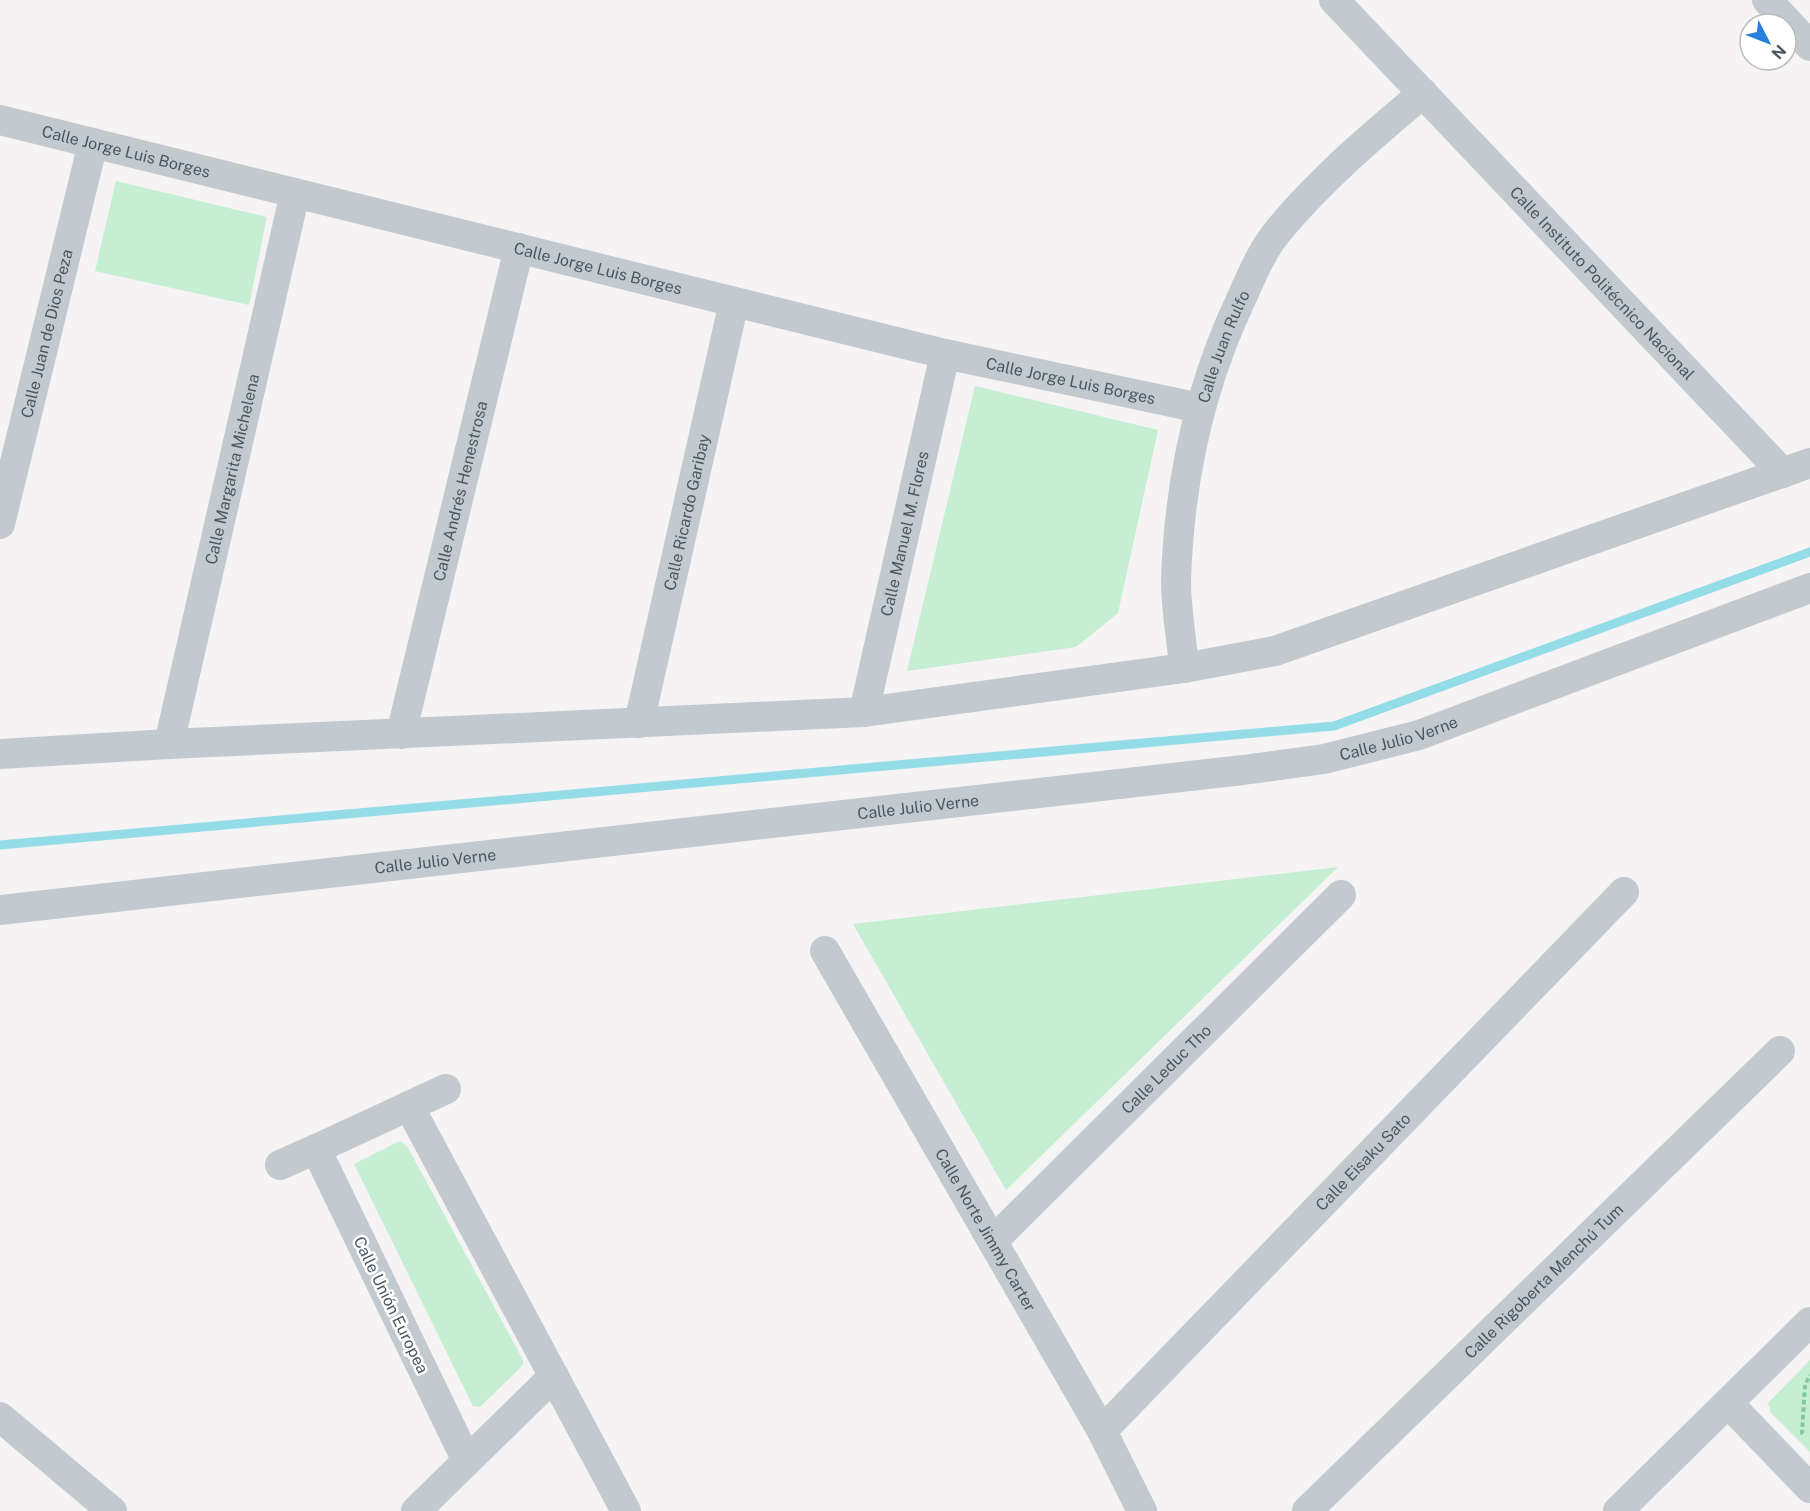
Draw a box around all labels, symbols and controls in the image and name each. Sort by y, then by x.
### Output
north arrow [1738,12,1798,72]
text: N [1768,41,1790,63]
street label: Calle Jorge Luis Borges [40,121,212,181]
street label: Calle Instituto Politécnico Nacional [1506,182,1699,384]
street label: Calle Jorge Luis Borges [512,238,684,298]
street label: Calle Juan de Dios Peza [17,247,76,420]
street label: Calle Juan Rulfo [1194,287,1253,405]
street label: Calle Jorge Luis Borges [984,353,1157,408]
street label: Calle Margarita Michelena [201,372,263,566]
street label: Calle Andrés Henestrosa [429,399,491,583]
street label: Calle Ricardo Garibay [660,432,714,592]
street label: Calle Manuel M. Flores [876,449,932,618]
street label: Calle Julio Verne [1337,712,1460,764]
street label: Calle Julio Verne [856,790,980,823]
street label: Calle Julio Verne [373,845,497,877]
street label: Calle Leduc Tho [1117,1020,1215,1118]
street label: Calle Eisaku Sato [1311,1109,1414,1214]
street label: Calle Norte Jimmy Carter [932,1145,1040,1315]
street label: Calle Rigoberta Menchú Tum [1460,1200,1627,1362]
street label: Calle Unión Europea [350,1233,432,1377]

